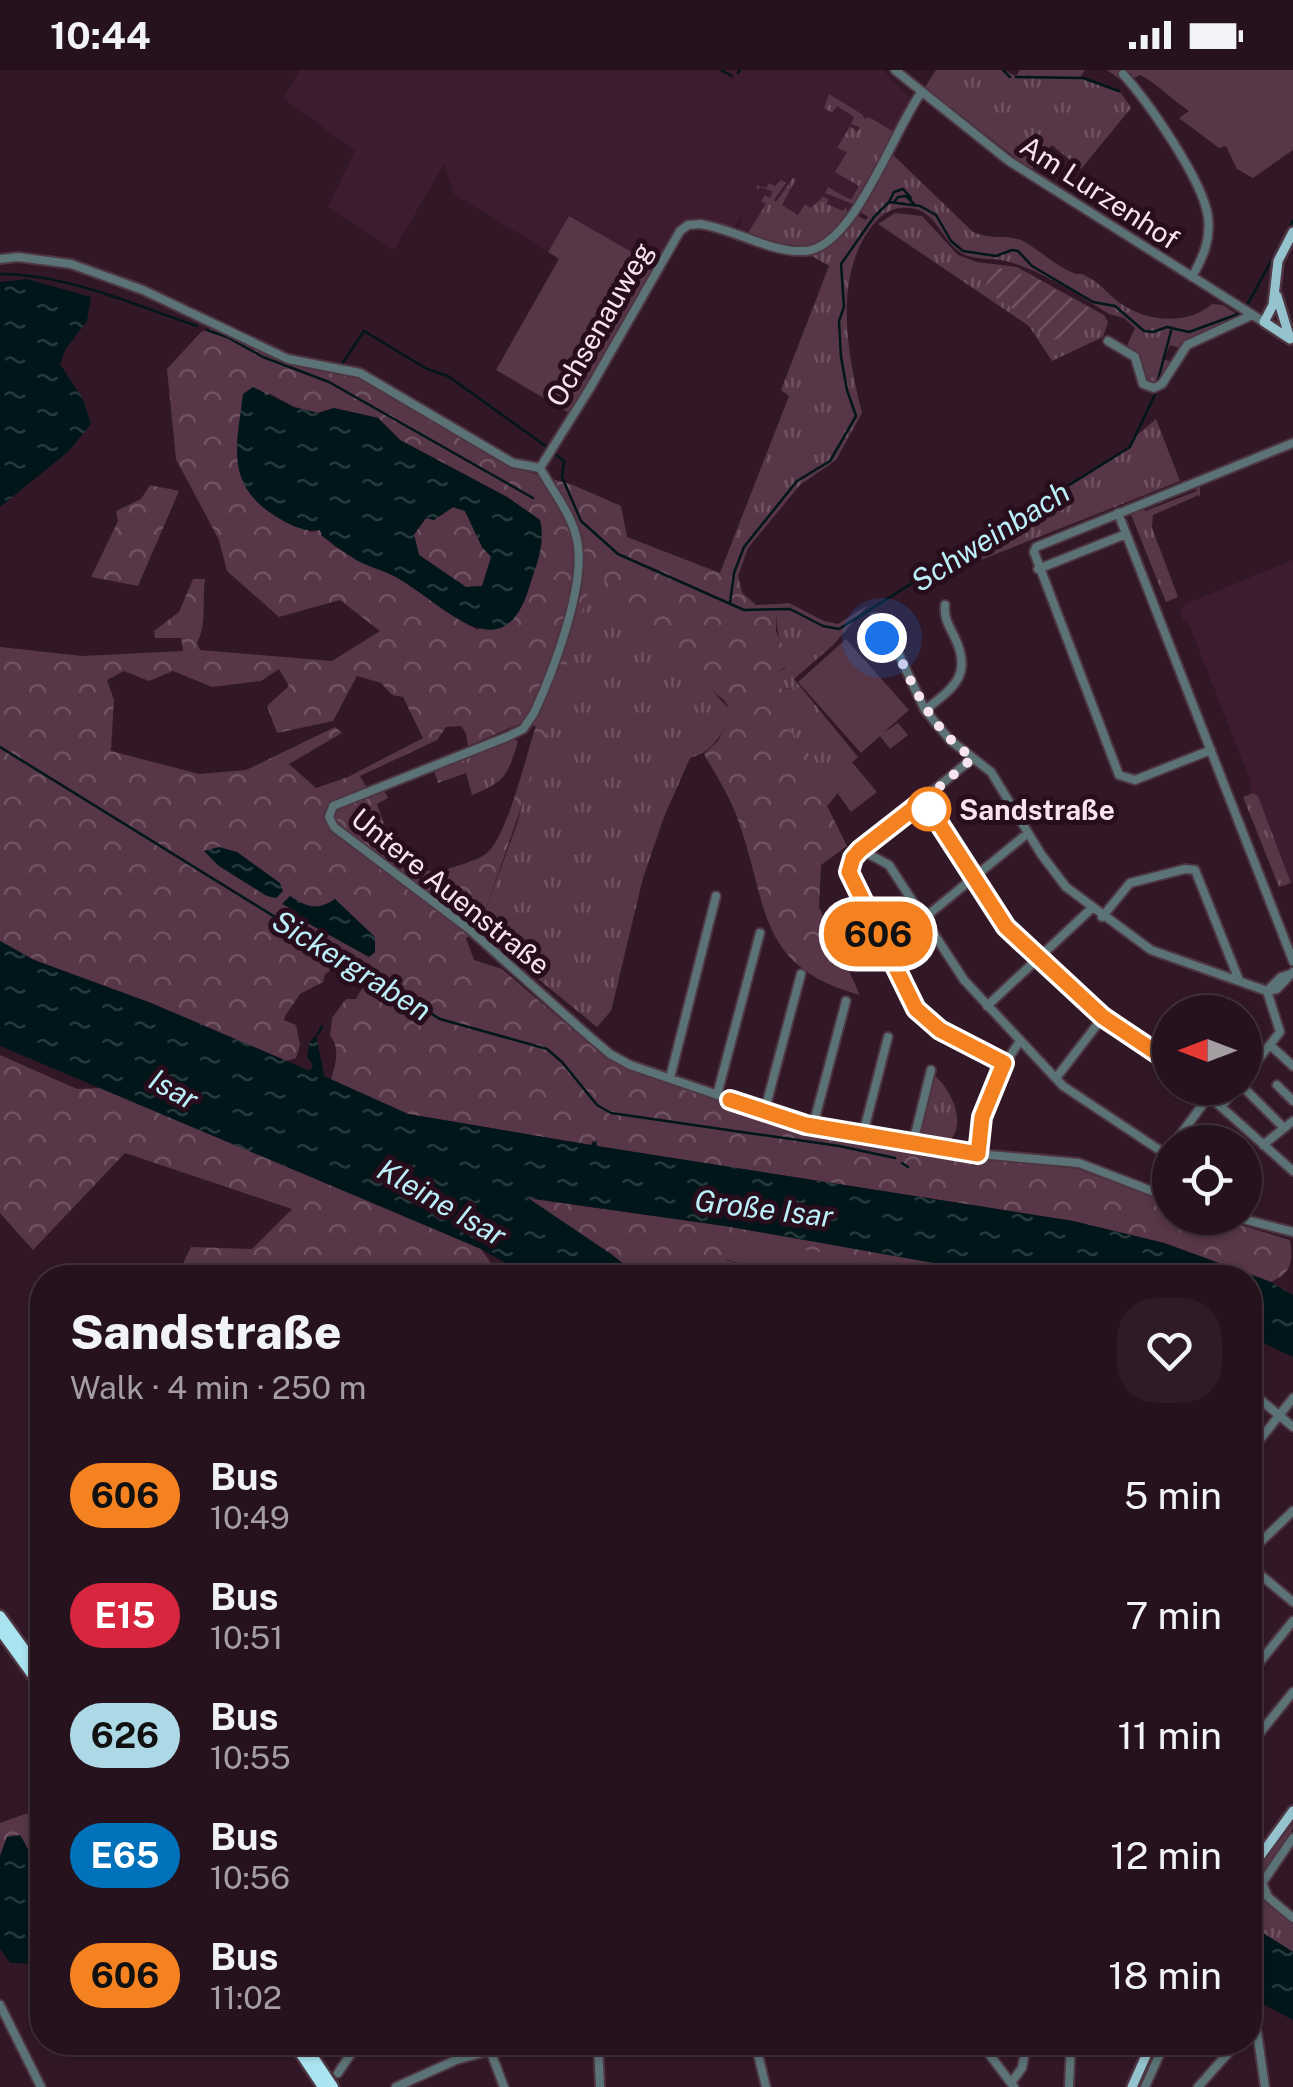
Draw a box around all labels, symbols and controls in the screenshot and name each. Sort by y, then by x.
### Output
text: 10:44 [50,13,151,58]
street label: Am Lurzenhof [1014,128,1186,256]
street label: Ochsenauweg [539,236,659,412]
water label: Schweinbach [904,473,1076,599]
your location [857,613,907,663]
marker: Sandstraße [908,788,950,830]
place label: Sandstraße [959,793,1115,826]
street label: Untere Auenstraße [345,801,557,981]
water label: Sickergraben [266,902,438,1028]
line badge: 606 [820,902,936,966]
text: 606 [844,914,912,955]
north arrow [1152,995,1262,1105]
map controls [1152,995,1262,1235]
water label: Isar [143,1061,205,1117]
button: locate [1152,1125,1262,1235]
water label: Kleine Isar [371,1151,513,1254]
water label: Große Isar [693,1182,836,1234]
button: heart [1117,1298,1222,1403]
text: Sandstraße [70,1303,342,1360]
text: Walk · 4 min · 250 m [70,1369,366,1406]
text: Bus [210,1454,279,1499]
text: 5 min [1124,1473,1222,1518]
text: 606 [91,1475,159,1516]
text: 10:49 [210,1499,290,1536]
text: Bus [210,1574,279,1619]
text: 7 min [1125,1593,1222,1638]
text: E15 [95,1595,155,1636]
text: 10:51 [210,1619,283,1656]
text: Bus [210,1694,279,1739]
text: 11 min [1117,1713,1222,1758]
text: 626 [91,1715,159,1756]
text: 10:55 [210,1739,291,1776]
text: Bus [210,1814,279,1859]
text: 12 min [1110,1833,1222,1878]
text: E65 [91,1835,159,1876]
text: 10:56 [210,1859,290,1896]
text: Bus [210,1934,279,1979]
text: 18 min [1108,1953,1222,1998]
text: 606 [91,1955,159,1996]
text: 11:02 [210,1979,282,2016]

